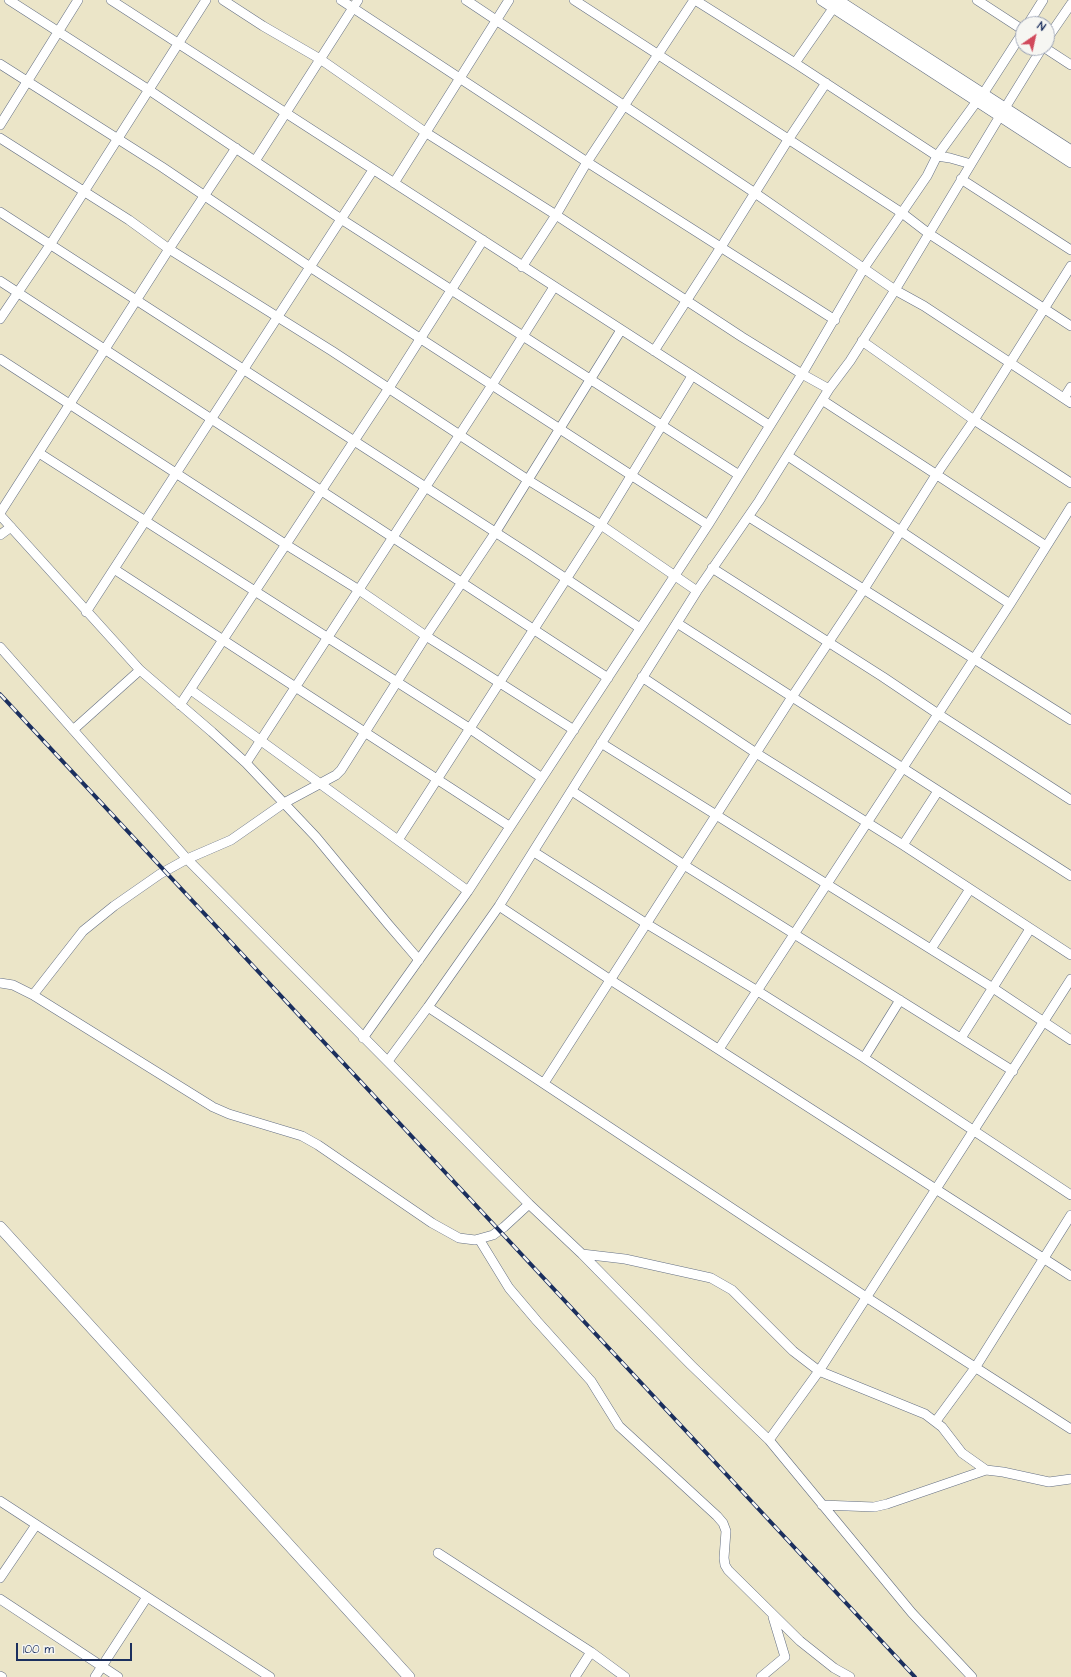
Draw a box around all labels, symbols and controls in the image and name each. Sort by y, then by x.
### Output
north arrow [1015,16,1055,56]
text: N [1034,18,1048,35]
scale bar [18,1635,134,1661]
text: 100 m [23,1641,54,1658]

